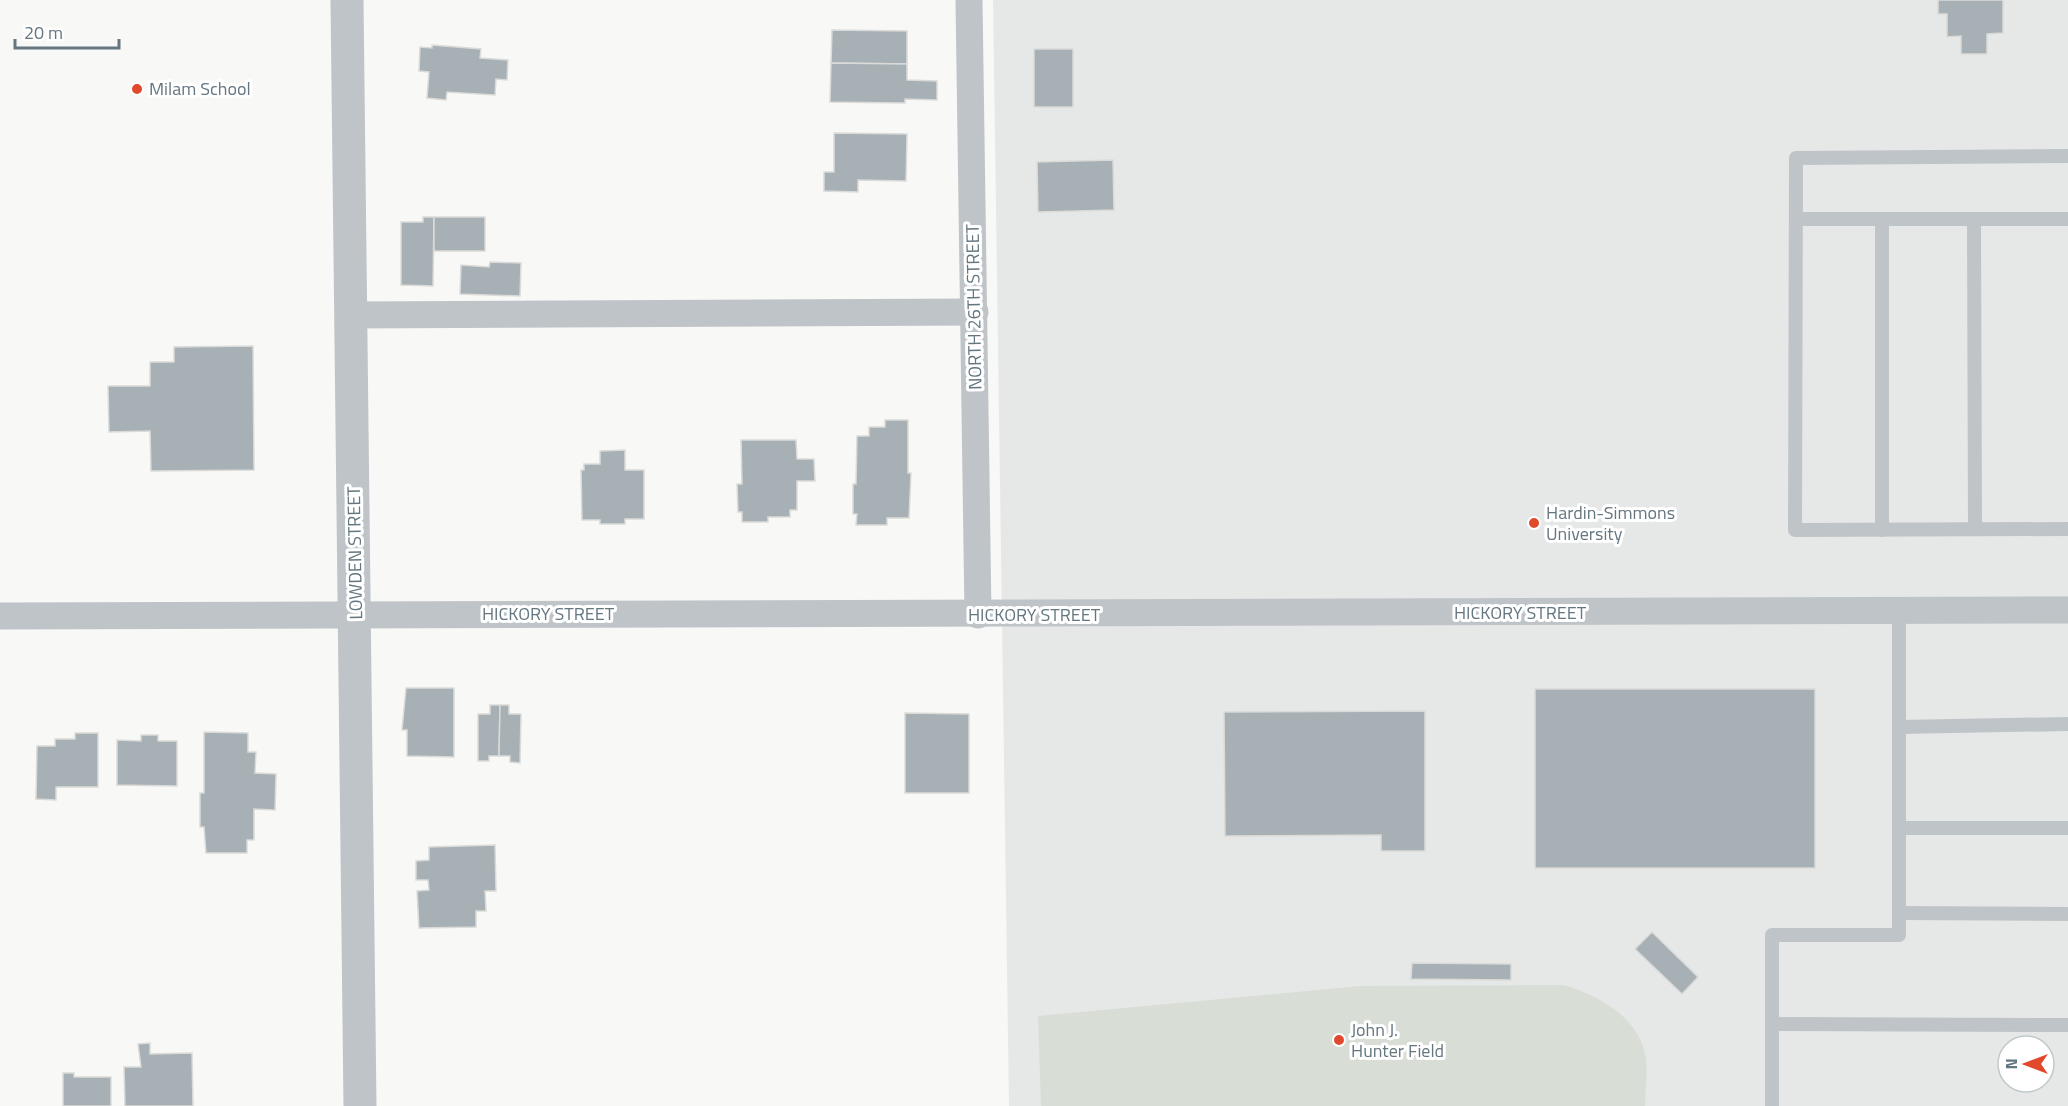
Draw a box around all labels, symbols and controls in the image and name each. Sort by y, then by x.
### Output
scale bar [15,12,118,50]
text: 20 m [24,19,63,46]
place label: Milam School [149,75,251,102]
marker: Milam School [130,82,144,96]
street label: NORTH 26TH STREET [959,223,988,390]
street label: LOWDEN STREET [340,486,369,620]
place label: Hardin-Simmons University [1546,499,1675,547]
marker: Hardin-Simmons University [1527,516,1541,530]
street label: HICKORY STREET [1454,599,1587,626]
street label: HICKORY STREET [482,600,615,627]
street label: HICKORY STREET [968,601,1101,628]
place label: John J. Hunter Field [1351,1016,1444,1064]
marker: John J. Hunter Field [1332,1033,1346,1047]
north arrow [1996,1034,2056,1094]
text: N [1999,1058,2023,1070]

